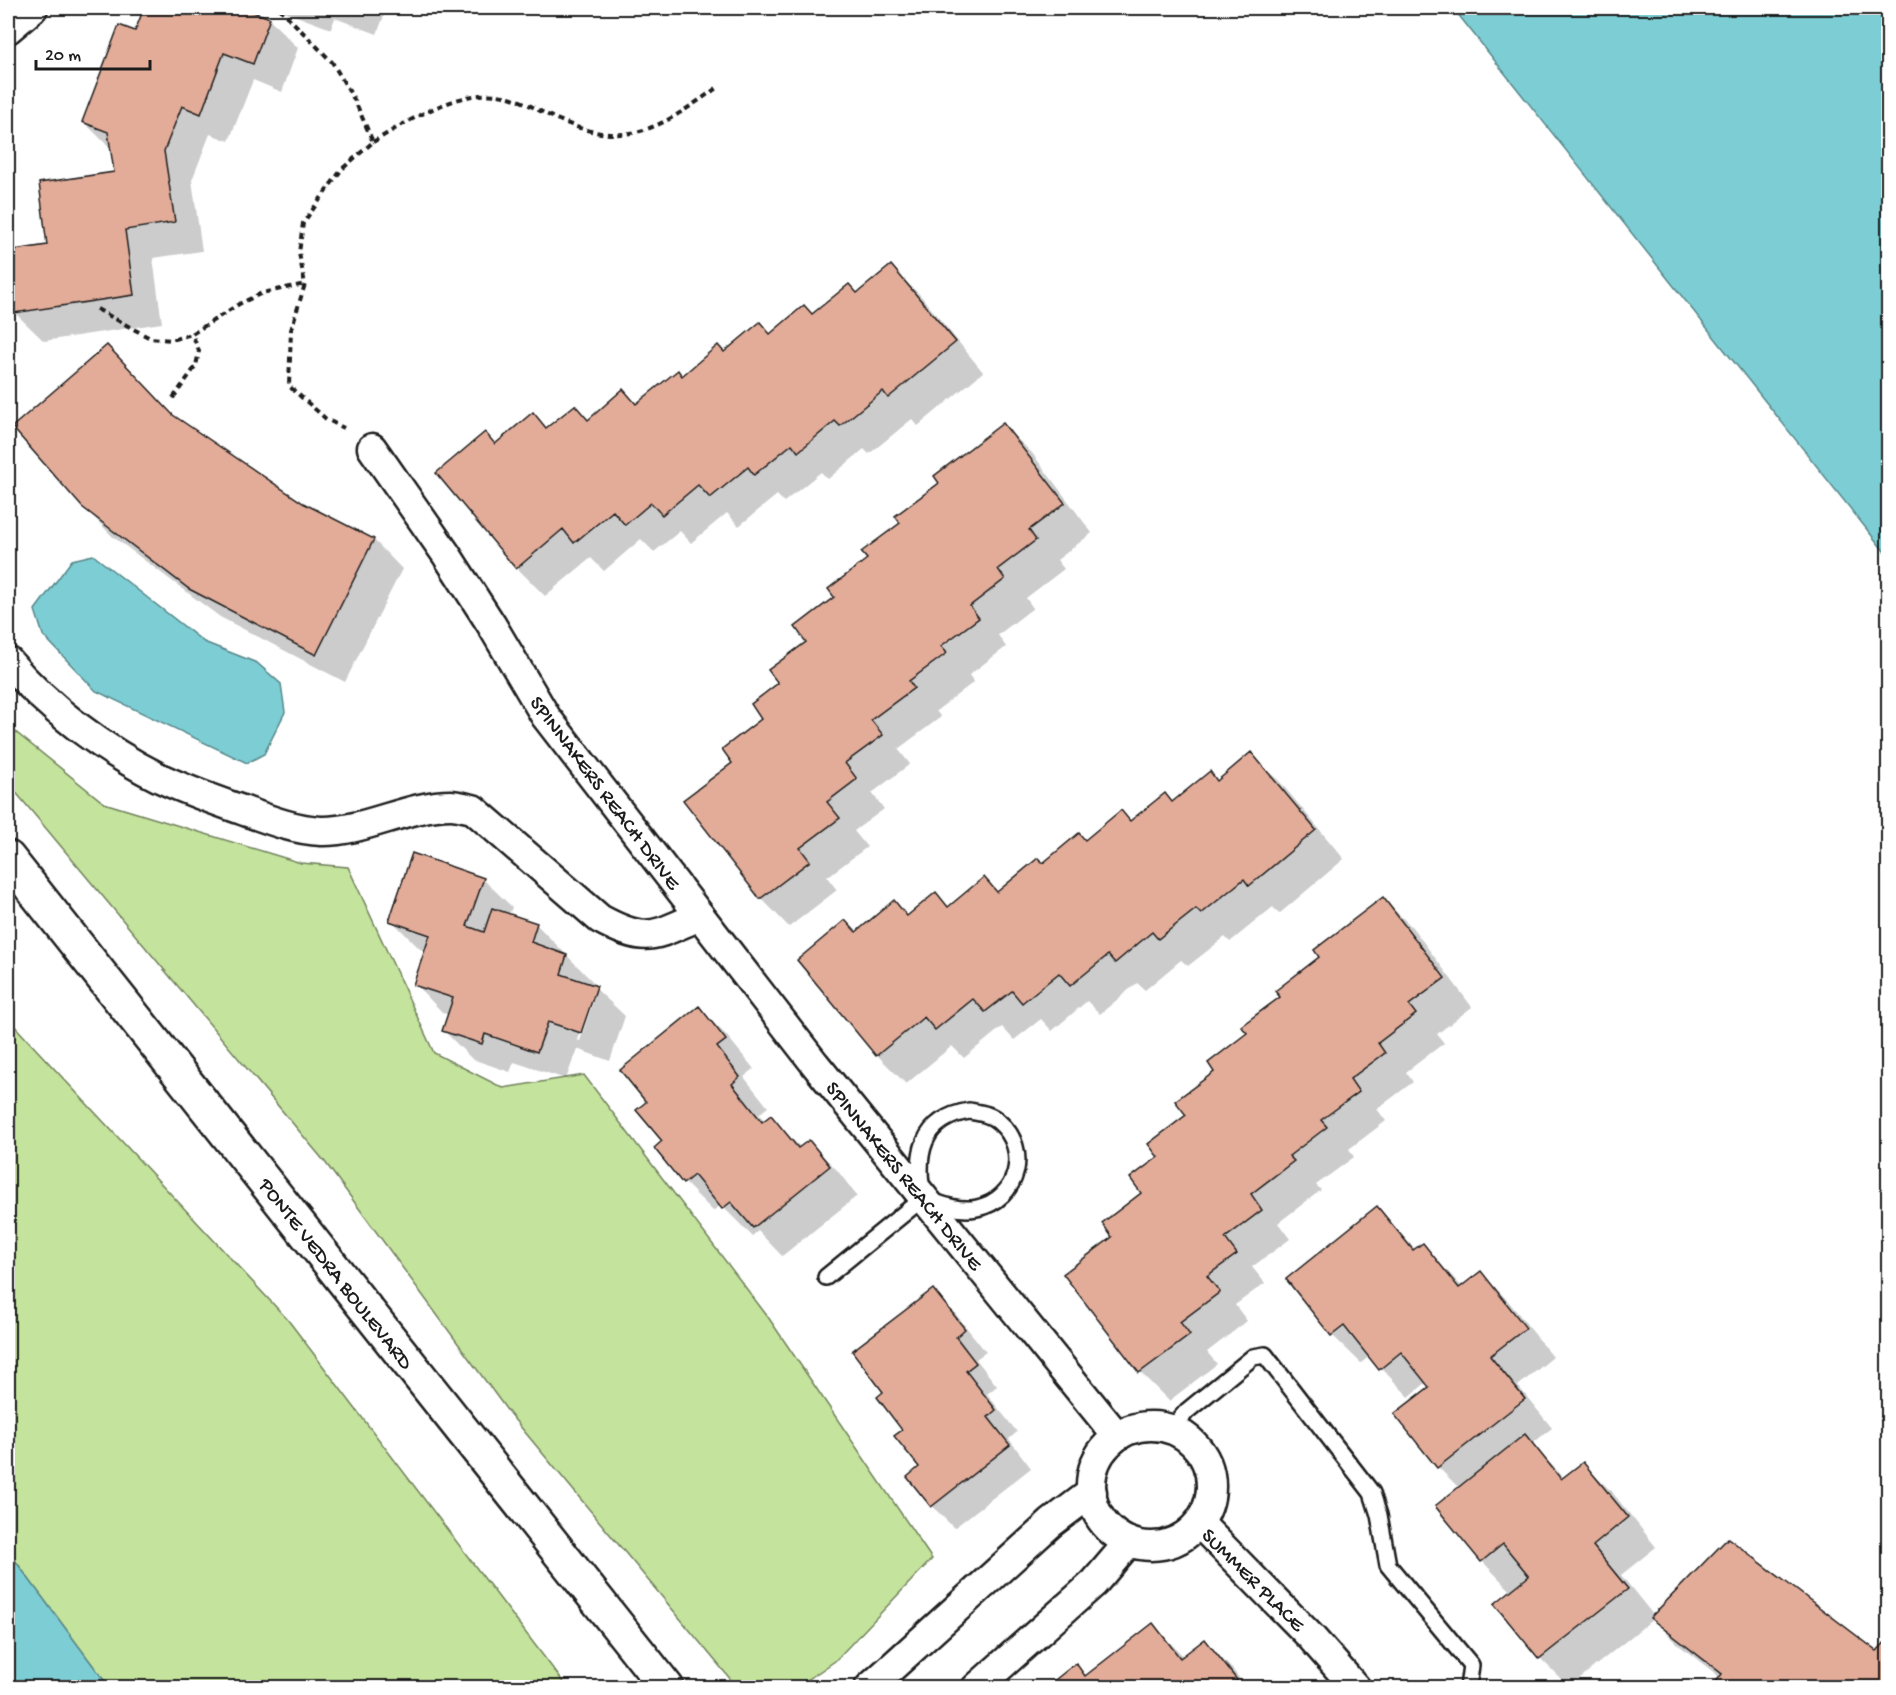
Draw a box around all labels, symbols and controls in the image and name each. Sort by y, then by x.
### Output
scale bar [36,33,150,71]
text: 20 m [45,46,81,67]
street label: SPINNAKERS REACH DRIVE [522,692,685,897]
street label: SPINNAKERS REACH DRIVE [818,1078,987,1277]
street label: PONTE VEDRA BOULEVARD [251,1174,417,1376]
street label: SUMMER PLACE [1195,1524,1309,1639]

